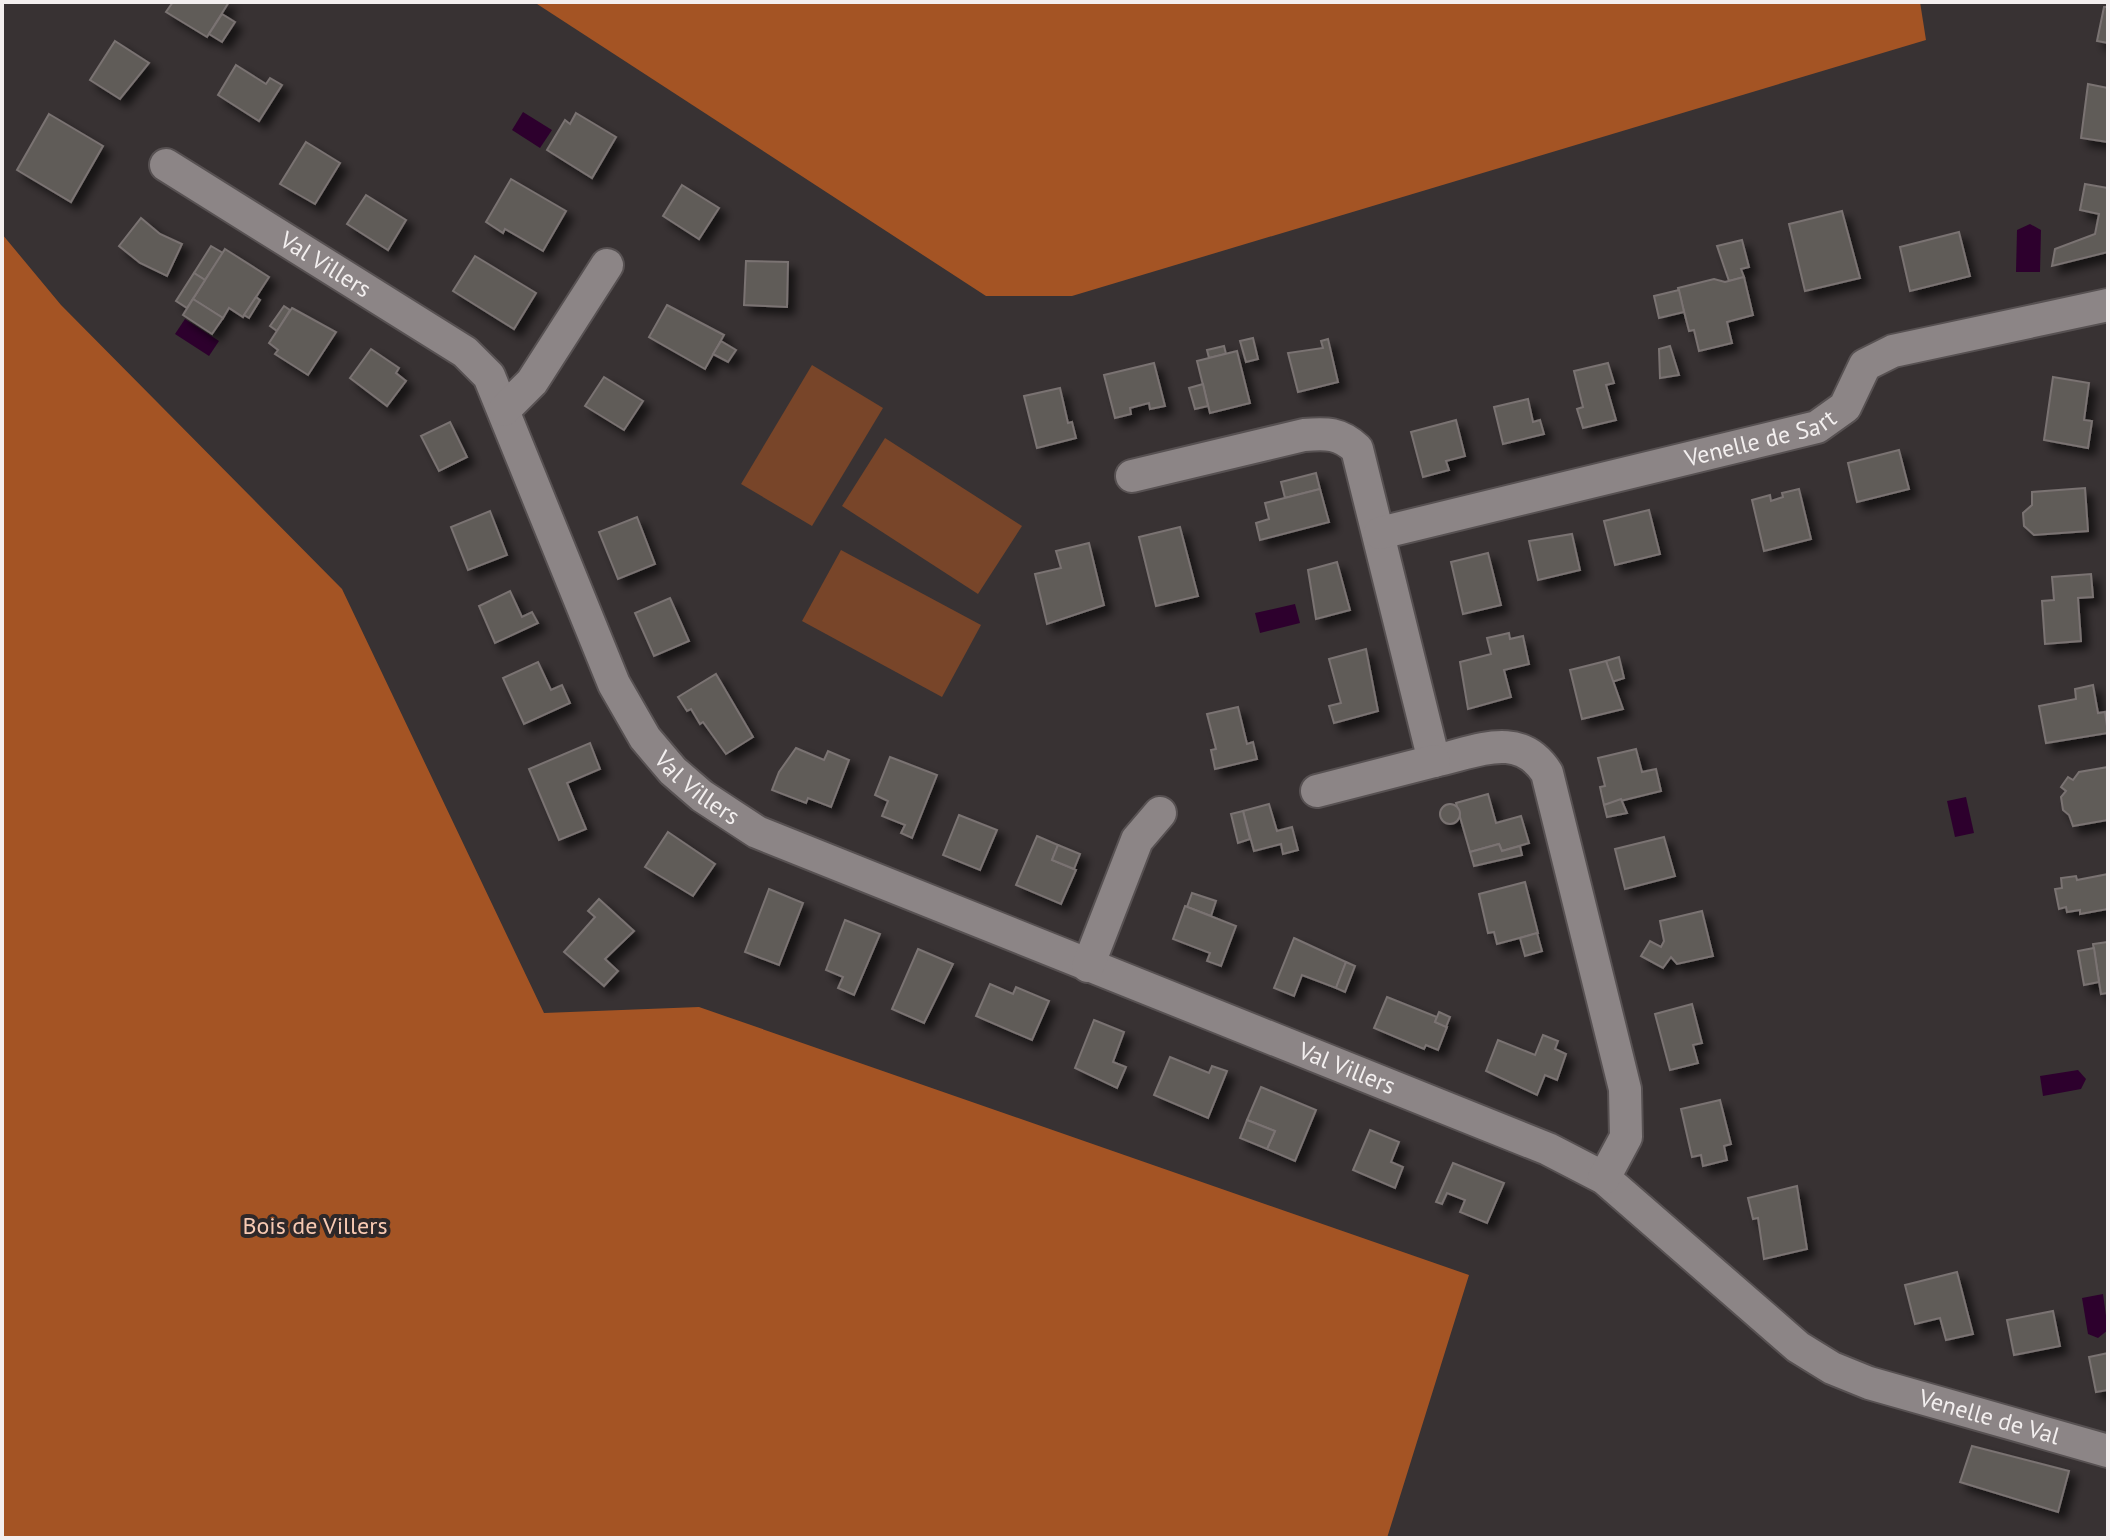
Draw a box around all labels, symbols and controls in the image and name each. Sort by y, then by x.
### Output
street label: Val Villers [273,224,377,304]
street label: Venelle de Sart [1681,402,1842,474]
street label: Val Villers [647,744,746,832]
street label: Val Villers [1293,1034,1400,1101]
park label: Bois de Villers [242,1210,388,1241]
street label: Venelle de Val [1915,1382,2063,1451]

